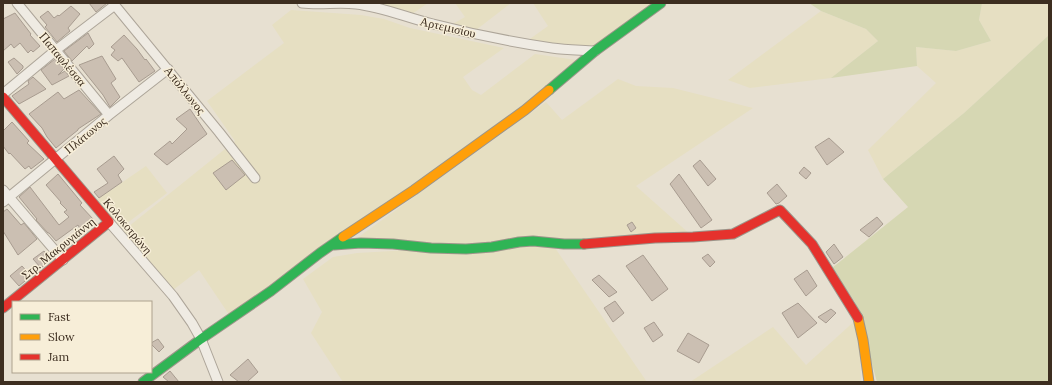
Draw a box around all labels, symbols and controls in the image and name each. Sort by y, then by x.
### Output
street label: Αρτεμισίου [419,13,477,41]
street label: Παπαφλέσσα [36,29,90,90]
street label: Απόλλωνος [161,63,209,117]
street label: Πλάτωνος [61,113,109,157]
street label: Κολοκοτρώνη [100,195,156,257]
street label: Στρ. Μακρυγιάννη [18,214,98,282]
legend [12,301,152,373]
text: Fast [48,309,71,324]
text: Slow [48,329,75,344]
text: Jam [47,349,69,364]

